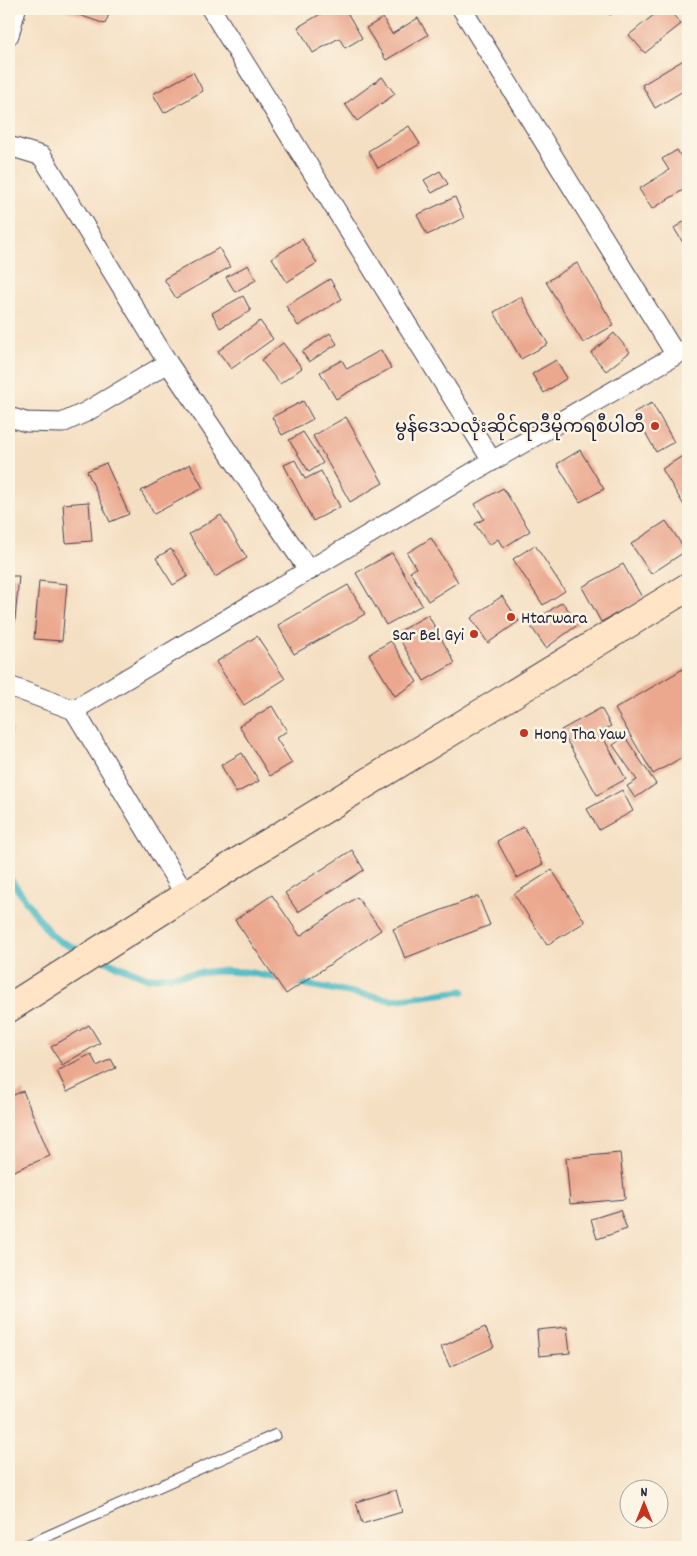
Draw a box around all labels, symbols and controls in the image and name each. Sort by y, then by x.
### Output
place label: မွန်ဒေသလုံးဆိုင်ရာဒီမိုကရစီပါတီ [395,412,645,441]
marker: မွန်ဒေသလုံးဆိုင်ရာဒီမိုကရစီပါတီ [649,420,661,432]
place label: Htarwara [521,607,588,632]
marker: Htarwara [505,611,517,623]
place label: Sar Bel Gyi [392,624,464,649]
marker: Sar Bel Gyi [468,628,480,640]
place label: Hong Tha Yaw [534,723,626,748]
marker: Hong Tha Yaw [518,727,530,739]
north arrow [620,1478,670,1528]
text: N [641,1483,648,1503]

